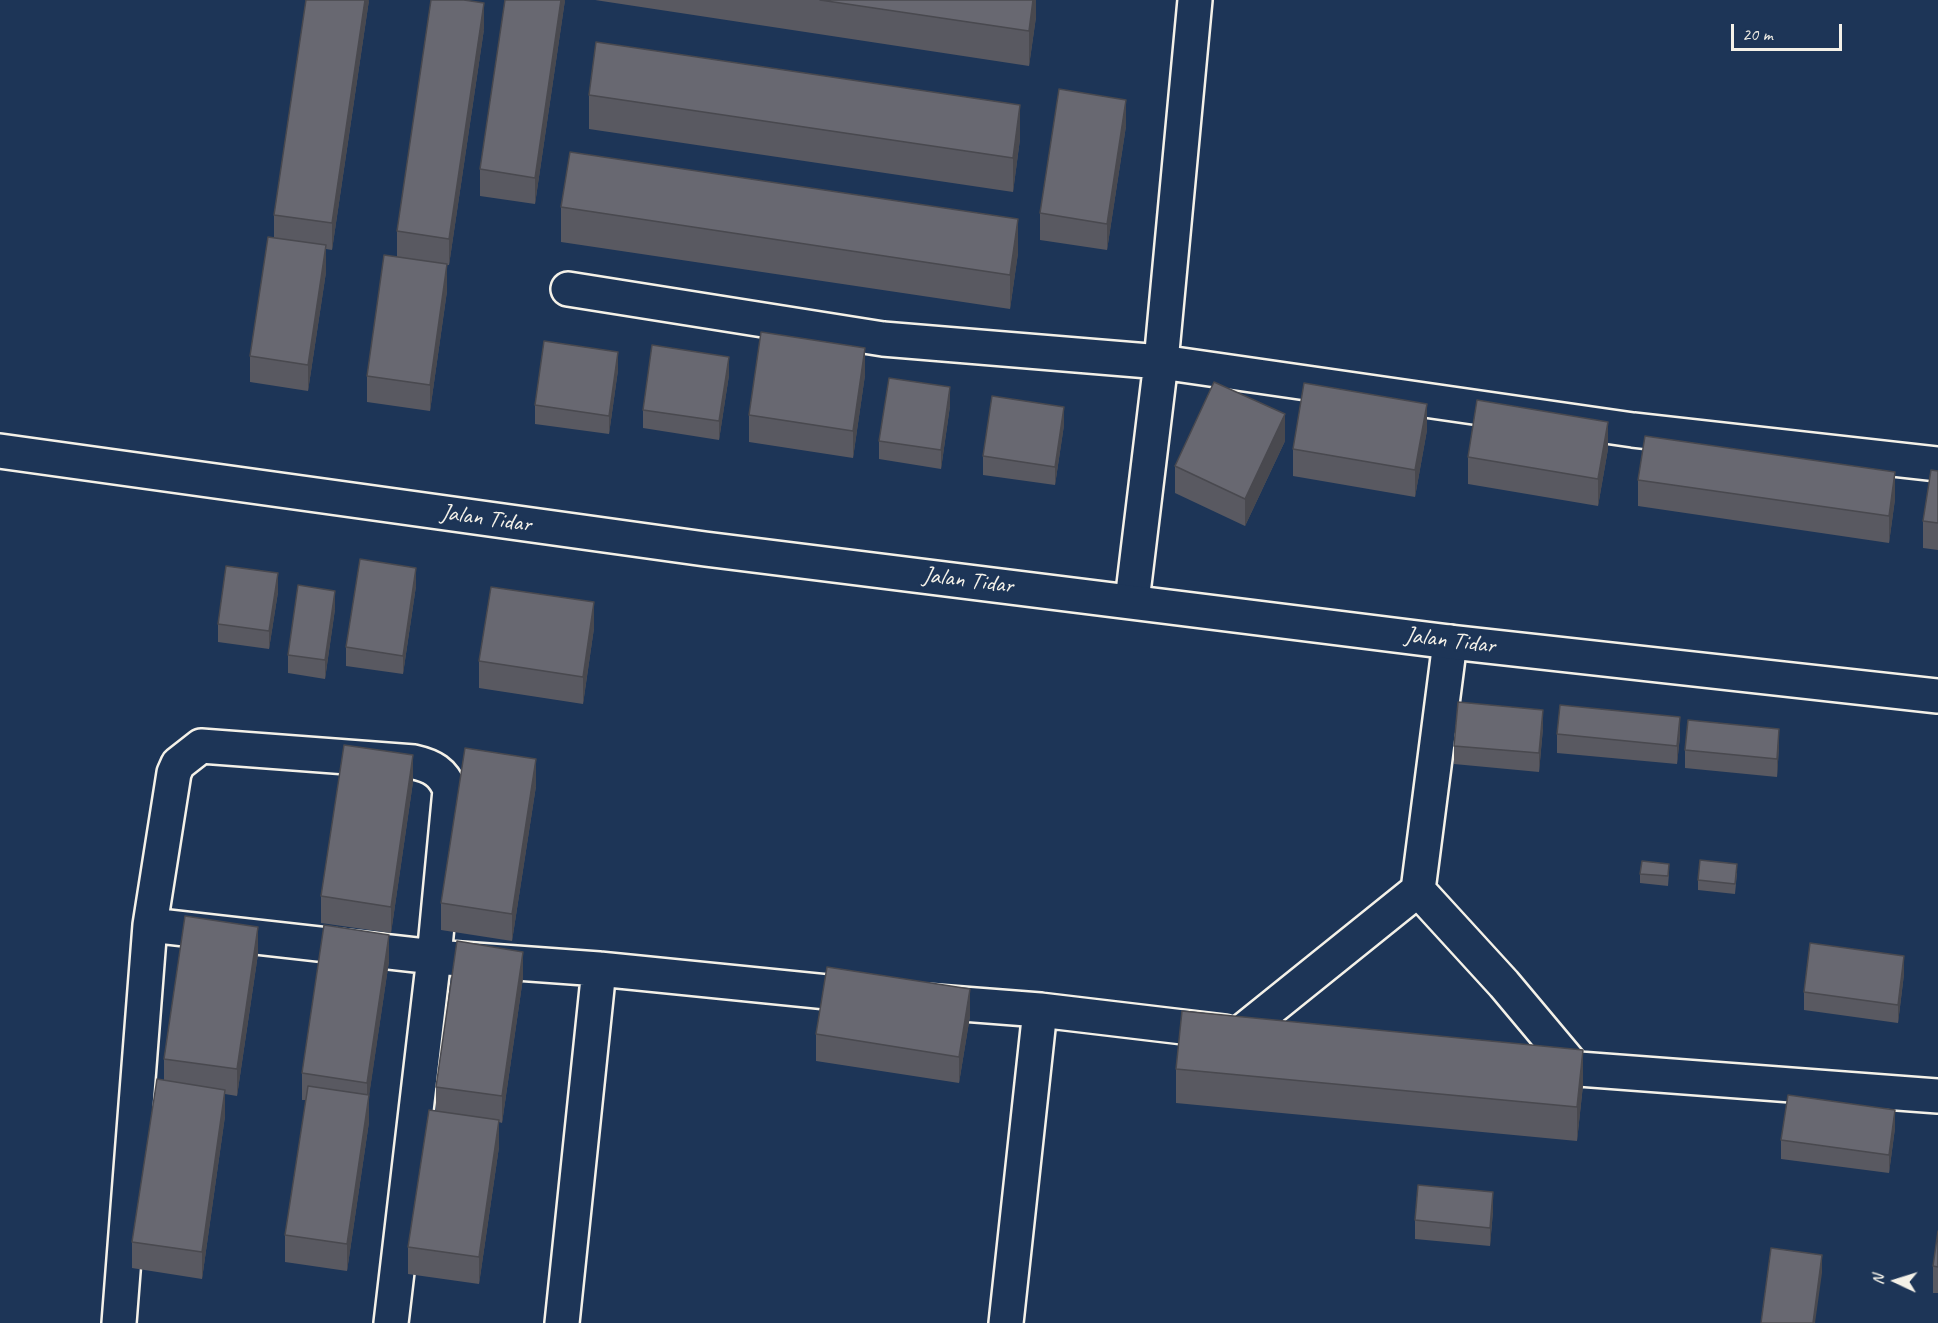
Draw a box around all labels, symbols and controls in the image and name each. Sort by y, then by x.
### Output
scale bar [1734,12,1845,50]
text: 20 m [1742,23,1773,45]
street label: Jalan Tidar [439,498,533,540]
street label: Jalan Tidar [921,561,1015,601]
street label: Jalan Tidar [1403,621,1497,661]
north arrow [1866,1251,1926,1311]
text: N [1868,1274,1888,1285]

